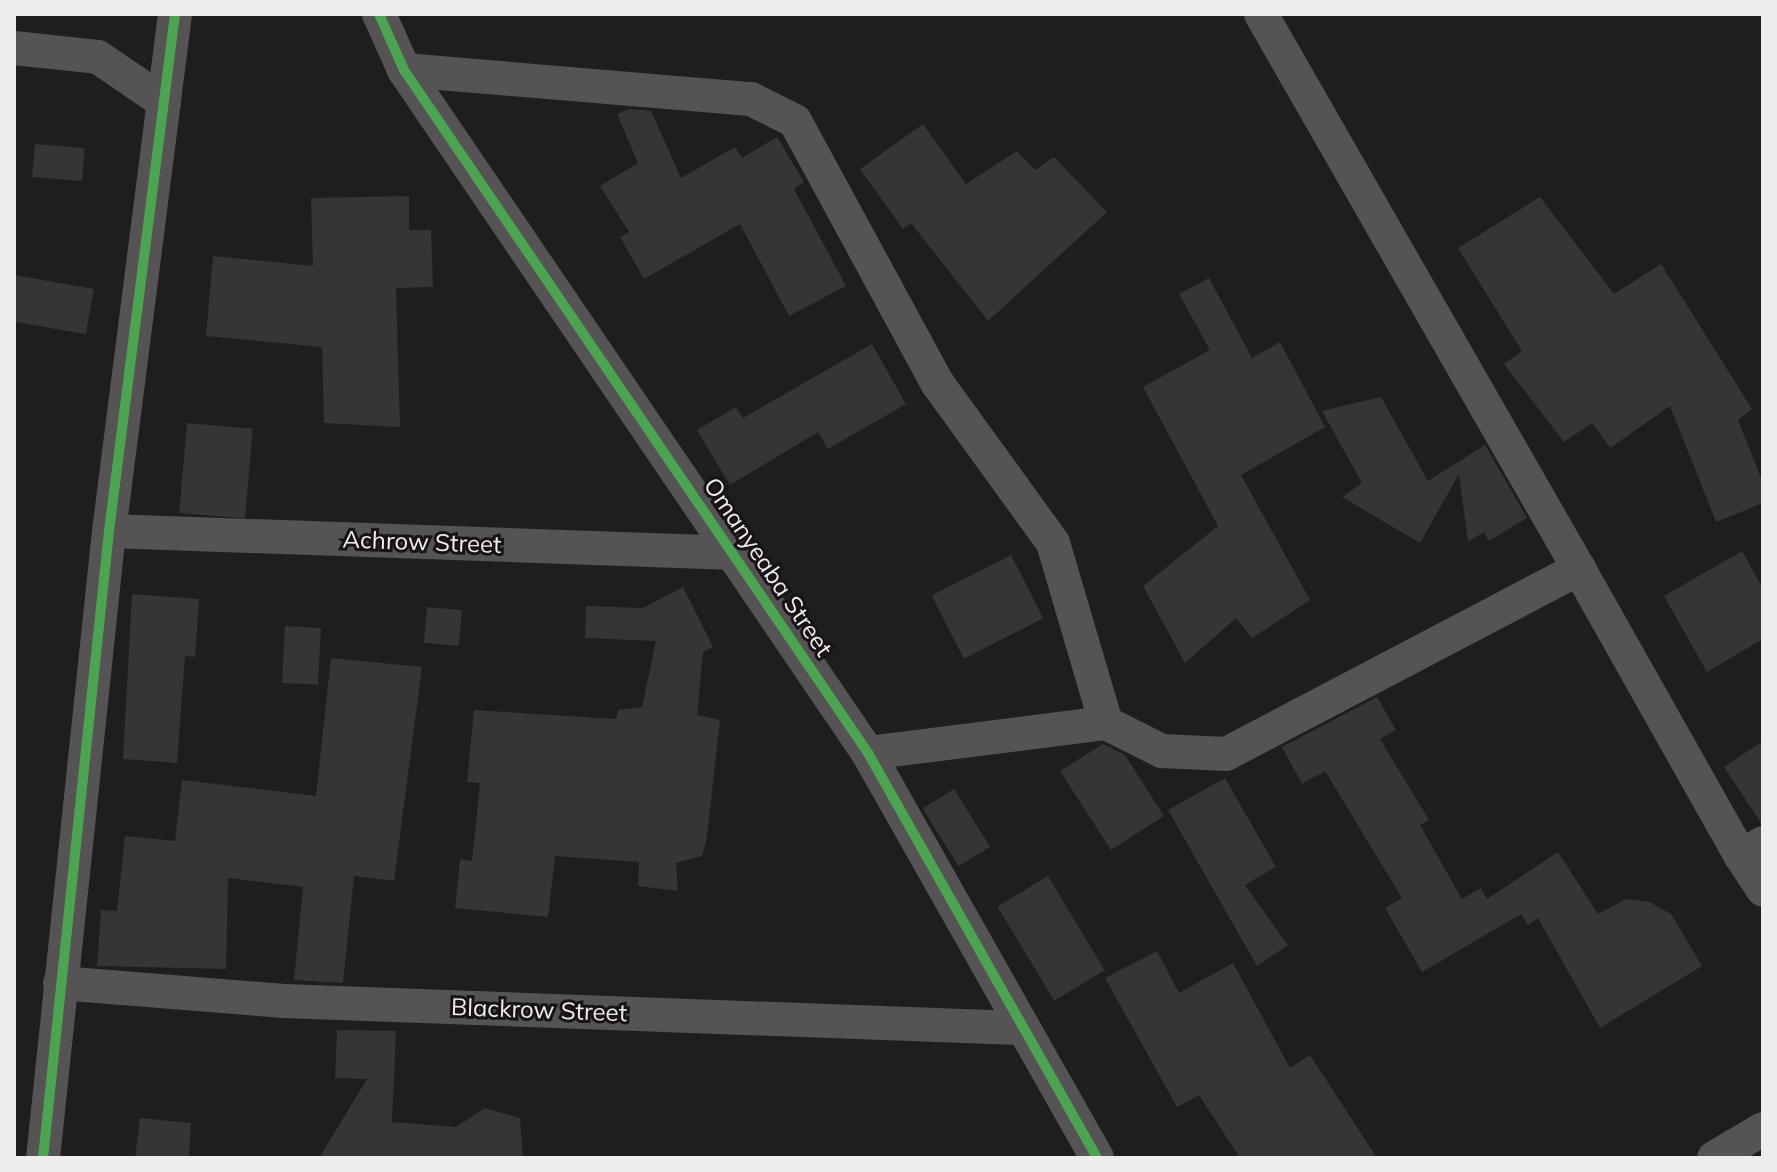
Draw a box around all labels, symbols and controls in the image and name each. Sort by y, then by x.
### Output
street label: Omanyeaba Street [698,472,838,662]
street label: Achrow Street [342,525,502,559]
street label: Blackrow Street [450,993,628,1027]

